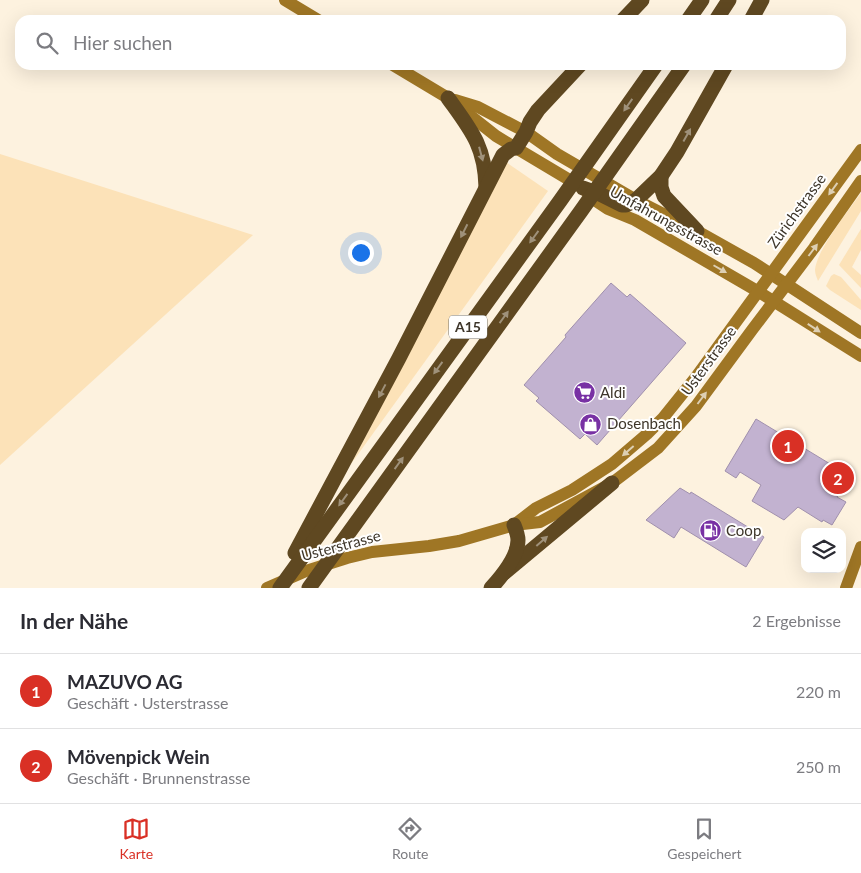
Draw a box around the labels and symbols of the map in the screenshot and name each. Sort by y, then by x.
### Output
one-way arrow [623,98,633,112]
one-way arrow [683,127,691,142]
one-way arrow [478,147,486,162]
street label: Zürichstrasse [763,170,829,251]
street label: Umfahrungsstrasse [607,182,726,259]
one-way arrow [828,183,838,196]
one-way arrow [460,224,468,238]
one-way arrow [529,230,539,244]
your location [348,240,374,266]
one-way arrow [808,243,818,257]
one-way arrow [713,265,726,274]
one-way arrow [499,310,509,324]
road number: A15 [449,316,487,338]
street label: Usterstrasse [677,322,739,399]
one-way arrow [808,323,821,332]
one-way arrow [433,361,443,375]
supermarket icon: Aldi [572,381,596,405]
place label: Aldi [600,383,626,401]
one-way arrow [378,384,386,398]
one-way arrow [697,391,707,405]
shop icon: Dosenbach [579,412,603,436]
place label: Dosenbach [607,414,681,432]
pin: 1 [772,427,804,465]
one-way arrow [623,445,635,457]
one-way arrow [393,457,404,470]
pin: 2 [822,459,854,497]
one-way arrow [338,493,348,507]
fuel station icon: Coop [698,519,722,543]
place label: Coop [726,521,761,539]
street label: Usterstrasse [299,526,382,564]
one-way arrow [535,536,548,547]

